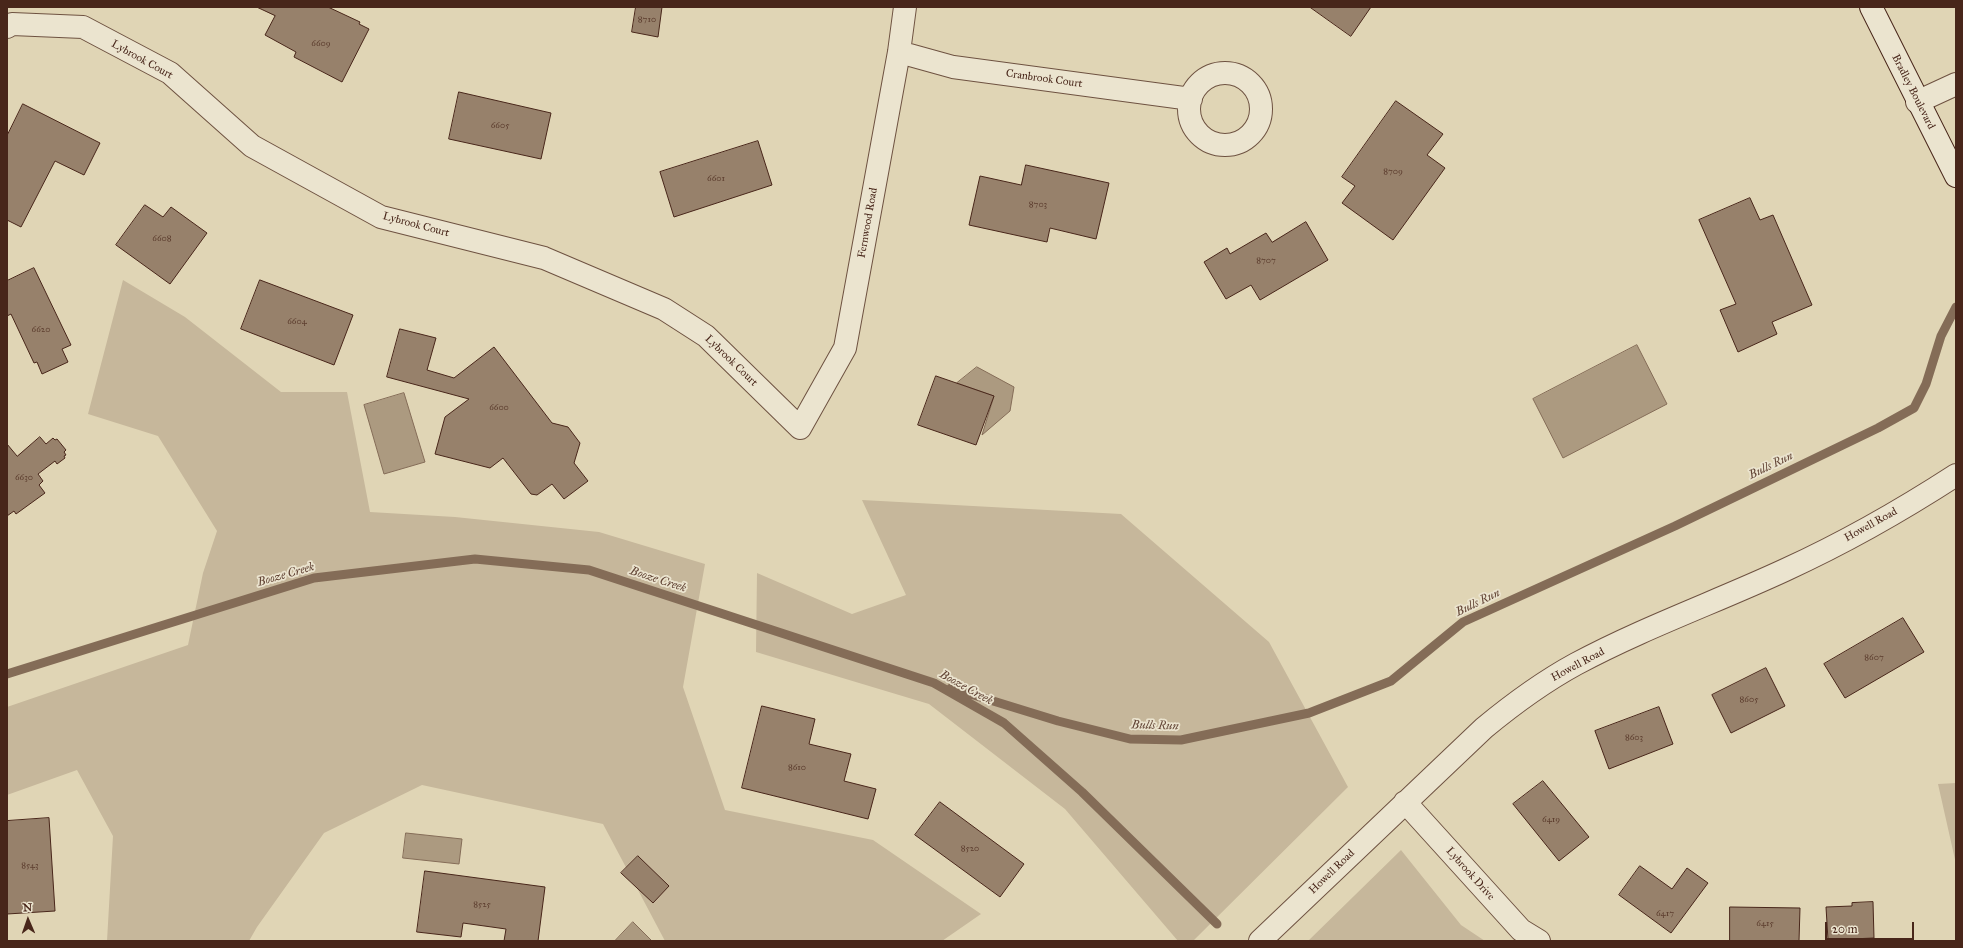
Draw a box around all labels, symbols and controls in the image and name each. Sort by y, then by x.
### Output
house number: 8710 [638,15,656,25]
street label: Lybrook Court [109,38,175,82]
house number: 6609 [311,39,331,49]
street label: Bradley Boulevard [1888,52,1938,132]
street label: Cranbrook Court [1005,67,1083,91]
house number: 6605 [491,121,509,131]
house number: 8709 [1383,167,1403,177]
house number: 6601 [707,174,725,184]
street label: Fernwood Road [855,187,881,259]
house number: 8703 [1029,200,1047,210]
street label: Lybrook Court [381,210,451,240]
house number: 6608 [152,234,172,244]
house number: 8707 [1256,256,1276,266]
house number: 6604 [287,317,307,327]
house number: 6620 [32,325,50,335]
street label: Lybrook Court [702,333,760,389]
house number: 6600 [489,403,509,413]
water label: Bulls Run [1747,449,1795,483]
house number: 6630 [15,473,33,483]
street label: Howell Road [1842,505,1900,545]
water label: Booze Creek [256,560,316,590]
water label: Booze Creek [628,564,688,596]
water label: Bulls Run [1454,586,1502,620]
street label: Howell Road [1549,645,1607,685]
house number: 8607 [1864,653,1884,663]
water label: Booze Creek [937,668,995,708]
house number: 8605 [1740,695,1758,705]
water label: Bulls Run [1131,718,1179,734]
house number: 8603 [1625,733,1643,743]
house number: 8610 [788,763,806,773]
house number: 6419 [1542,815,1560,825]
house number: 8520 [961,844,979,854]
street label: Lybrook Drive [1443,845,1497,903]
street label: Howell Road [1306,847,1358,897]
house number: 8543 [21,861,39,871]
north arrow [8,900,48,940]
house number: 8525 [473,900,491,910]
text: N [23,901,32,914]
house number: 6417 [1656,909,1674,919]
scale bar [1827,914,1916,940]
house number: 6415 [1756,919,1774,929]
text: 20 m [1832,922,1858,936]

